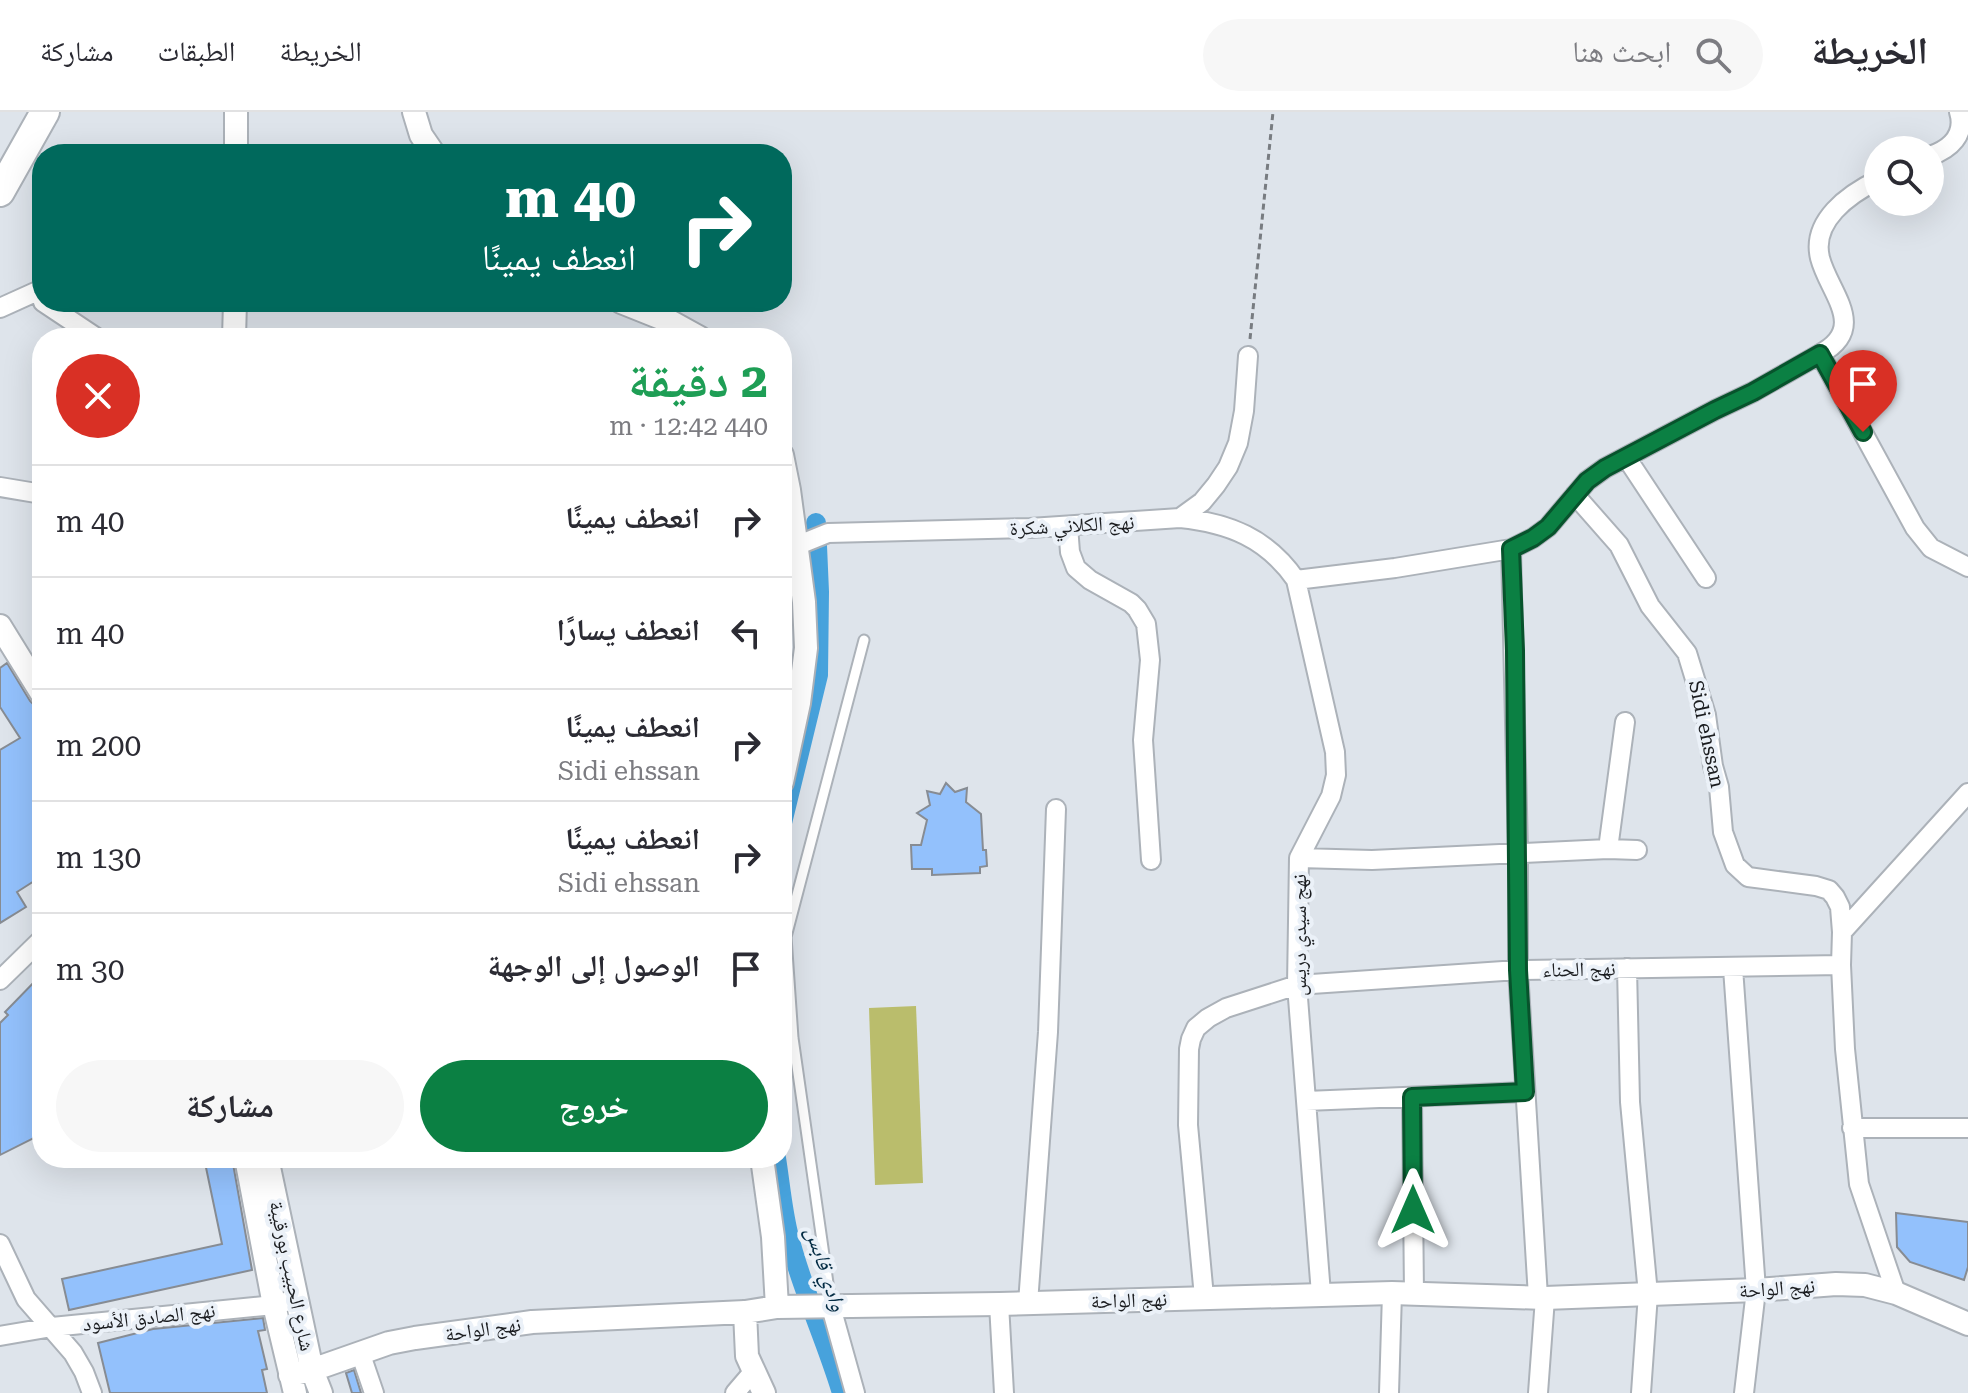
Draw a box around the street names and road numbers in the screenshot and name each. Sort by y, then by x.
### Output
street label: نهج الكلاني شكرة [1009,510,1135,544]
street label: Sidi ehssan [1684,678,1730,790]
street label: نهج سيدي دريس [1287,874,1315,996]
street label: نهج الحناء [1542,956,1616,983]
street label: شارع الحبيب بورقيبة [263,1199,320,1353]
street label: نهج الواحة [1738,1273,1816,1304]
street label: نهج الواحة [1090,1287,1168,1314]
street label: نهج الصادق الأسود [81,1298,217,1337]
street label: نهج الواحة [444,1312,523,1347]

